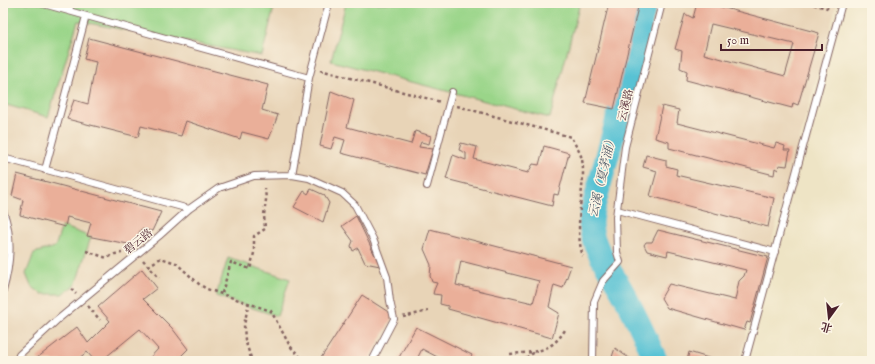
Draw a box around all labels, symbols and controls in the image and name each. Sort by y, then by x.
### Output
scale bar [721,26,822,52]
text: 50 m [727,33,749,48]
street label: 云溪路 [615,88,637,123]
water label: 云溪（夏茅涌） [586,133,619,219]
street label: 碧云路 [121,226,156,258]
north arrow [809,298,849,338]
text: 北 [820,319,834,335]

